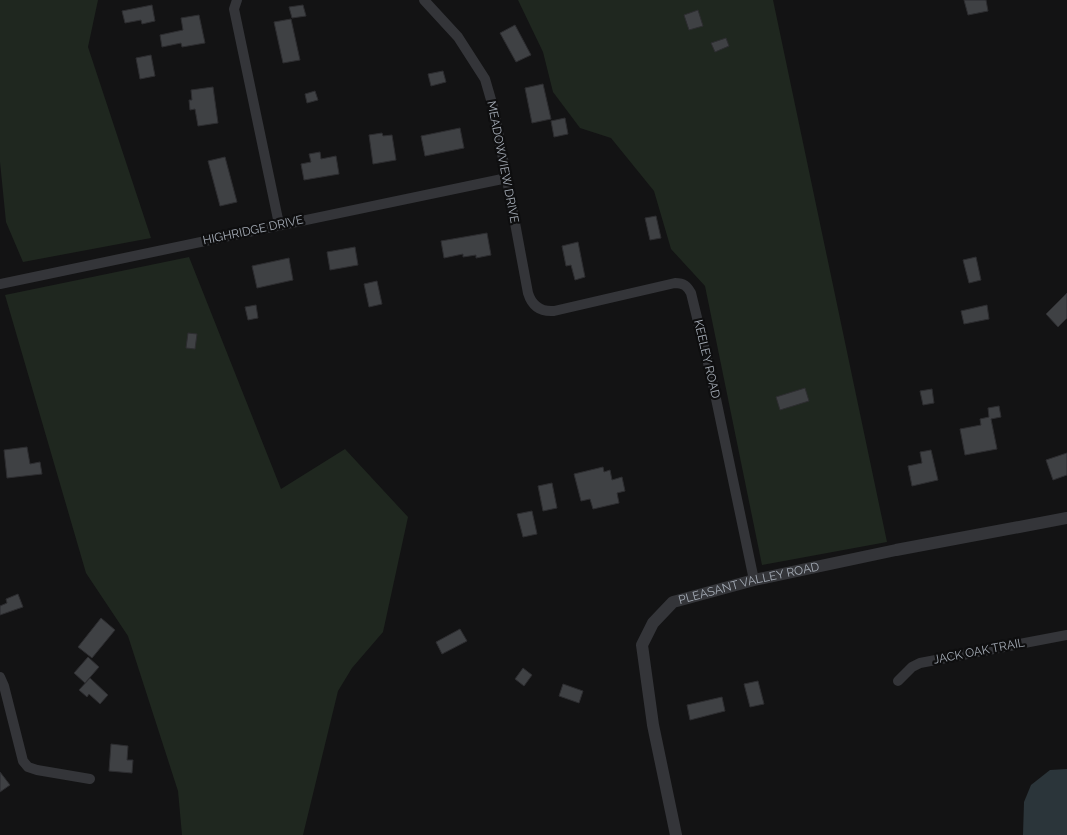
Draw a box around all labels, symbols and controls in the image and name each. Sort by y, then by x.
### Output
street label: MEADOWVIEW DRIVE [484,100,522,224]
street label: HIGHRIDGE DRIVE [201,212,305,248]
street label: KEELEY ROAD [691,318,723,400]
street label: PLEASANT VALLEY ROAD [677,559,821,607]
street label: JACK OAK TRAIL [932,635,1026,667]

